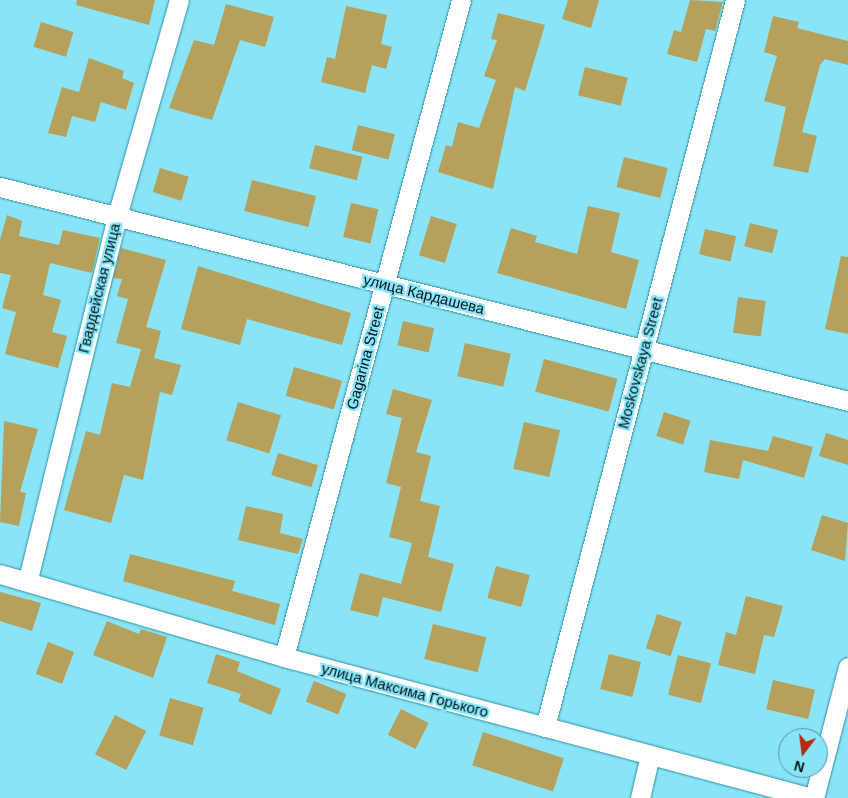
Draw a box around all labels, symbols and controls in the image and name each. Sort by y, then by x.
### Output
street label: Гвардейская улица [74,221,124,355]
street label: улица Кардашева [362,270,486,318]
street label: Moskovskaya Street [614,295,666,431]
street label: Gagarina Street [343,305,387,411]
street label: улица Максима Горького [320,659,490,721]
north arrow [778,728,828,778]
text: N [792,757,806,776]

